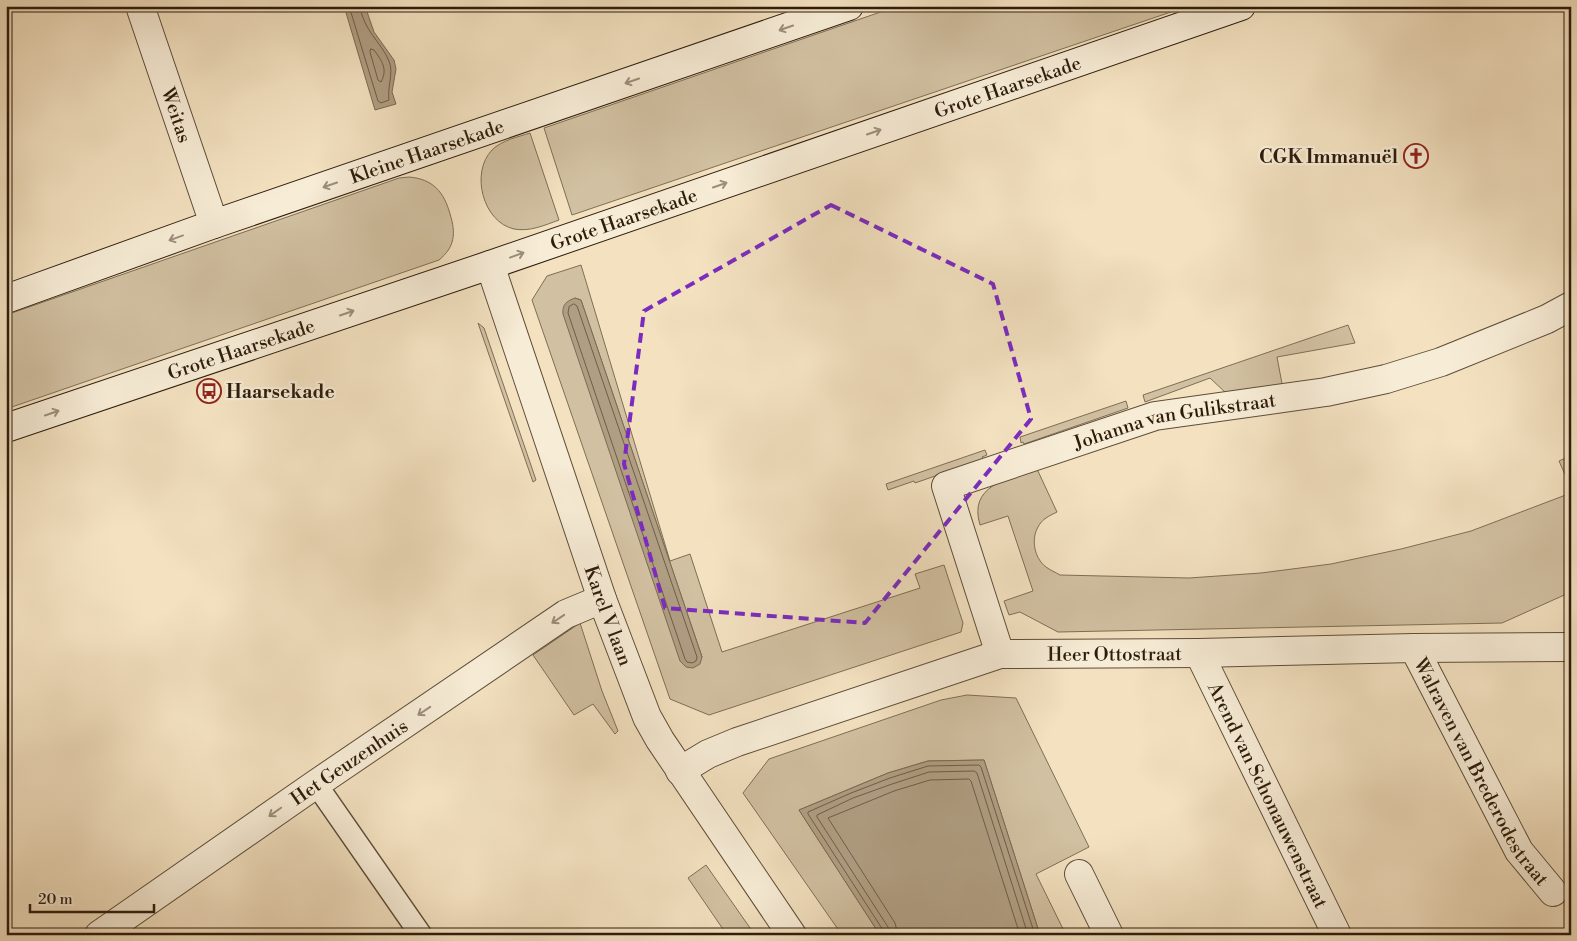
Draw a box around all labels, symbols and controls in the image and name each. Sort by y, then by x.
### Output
one-way arrow [779,24,794,33]
street label: Grote Haarsekade [931,51,1084,124]
one-way arrow [625,76,641,86]
street label: Weitas [155,84,196,146]
street label: Kleine Haarsekade [347,114,507,189]
one-way arrow [866,127,881,136]
church icon: CGK Immanuël [1403,143,1429,169]
place label: CGK Immanuël [1259,145,1398,169]
one-way arrow [322,180,338,190]
one-way arrow [712,180,728,189]
street label: Grote Haarsekade [547,183,701,256]
one-way arrow [169,234,184,243]
one-way arrow [509,250,524,259]
one-way arrow [339,308,354,317]
street label: Grote Haarsekade [165,314,318,386]
bus stop icon: Haarsekade [196,378,222,404]
place label: Haarsekade [226,380,335,404]
street label: Johanna van Gulikstraat [1070,388,1278,456]
one-way arrow [44,408,60,417]
street label: Karel V laan [579,562,637,669]
one-way arrow [551,614,565,624]
street label: Heer Ottostraat [1047,642,1182,667]
street label: Walraven van Brederodestraat [1408,653,1554,891]
street label: Arend van Schonauwenstraat [1202,678,1333,912]
one-way arrow [417,705,431,716]
street label: Het Geuzenhuis [286,714,413,811]
one-way arrow [268,807,282,817]
scale bar [30,881,154,913]
text: 20 m [38,890,73,909]

